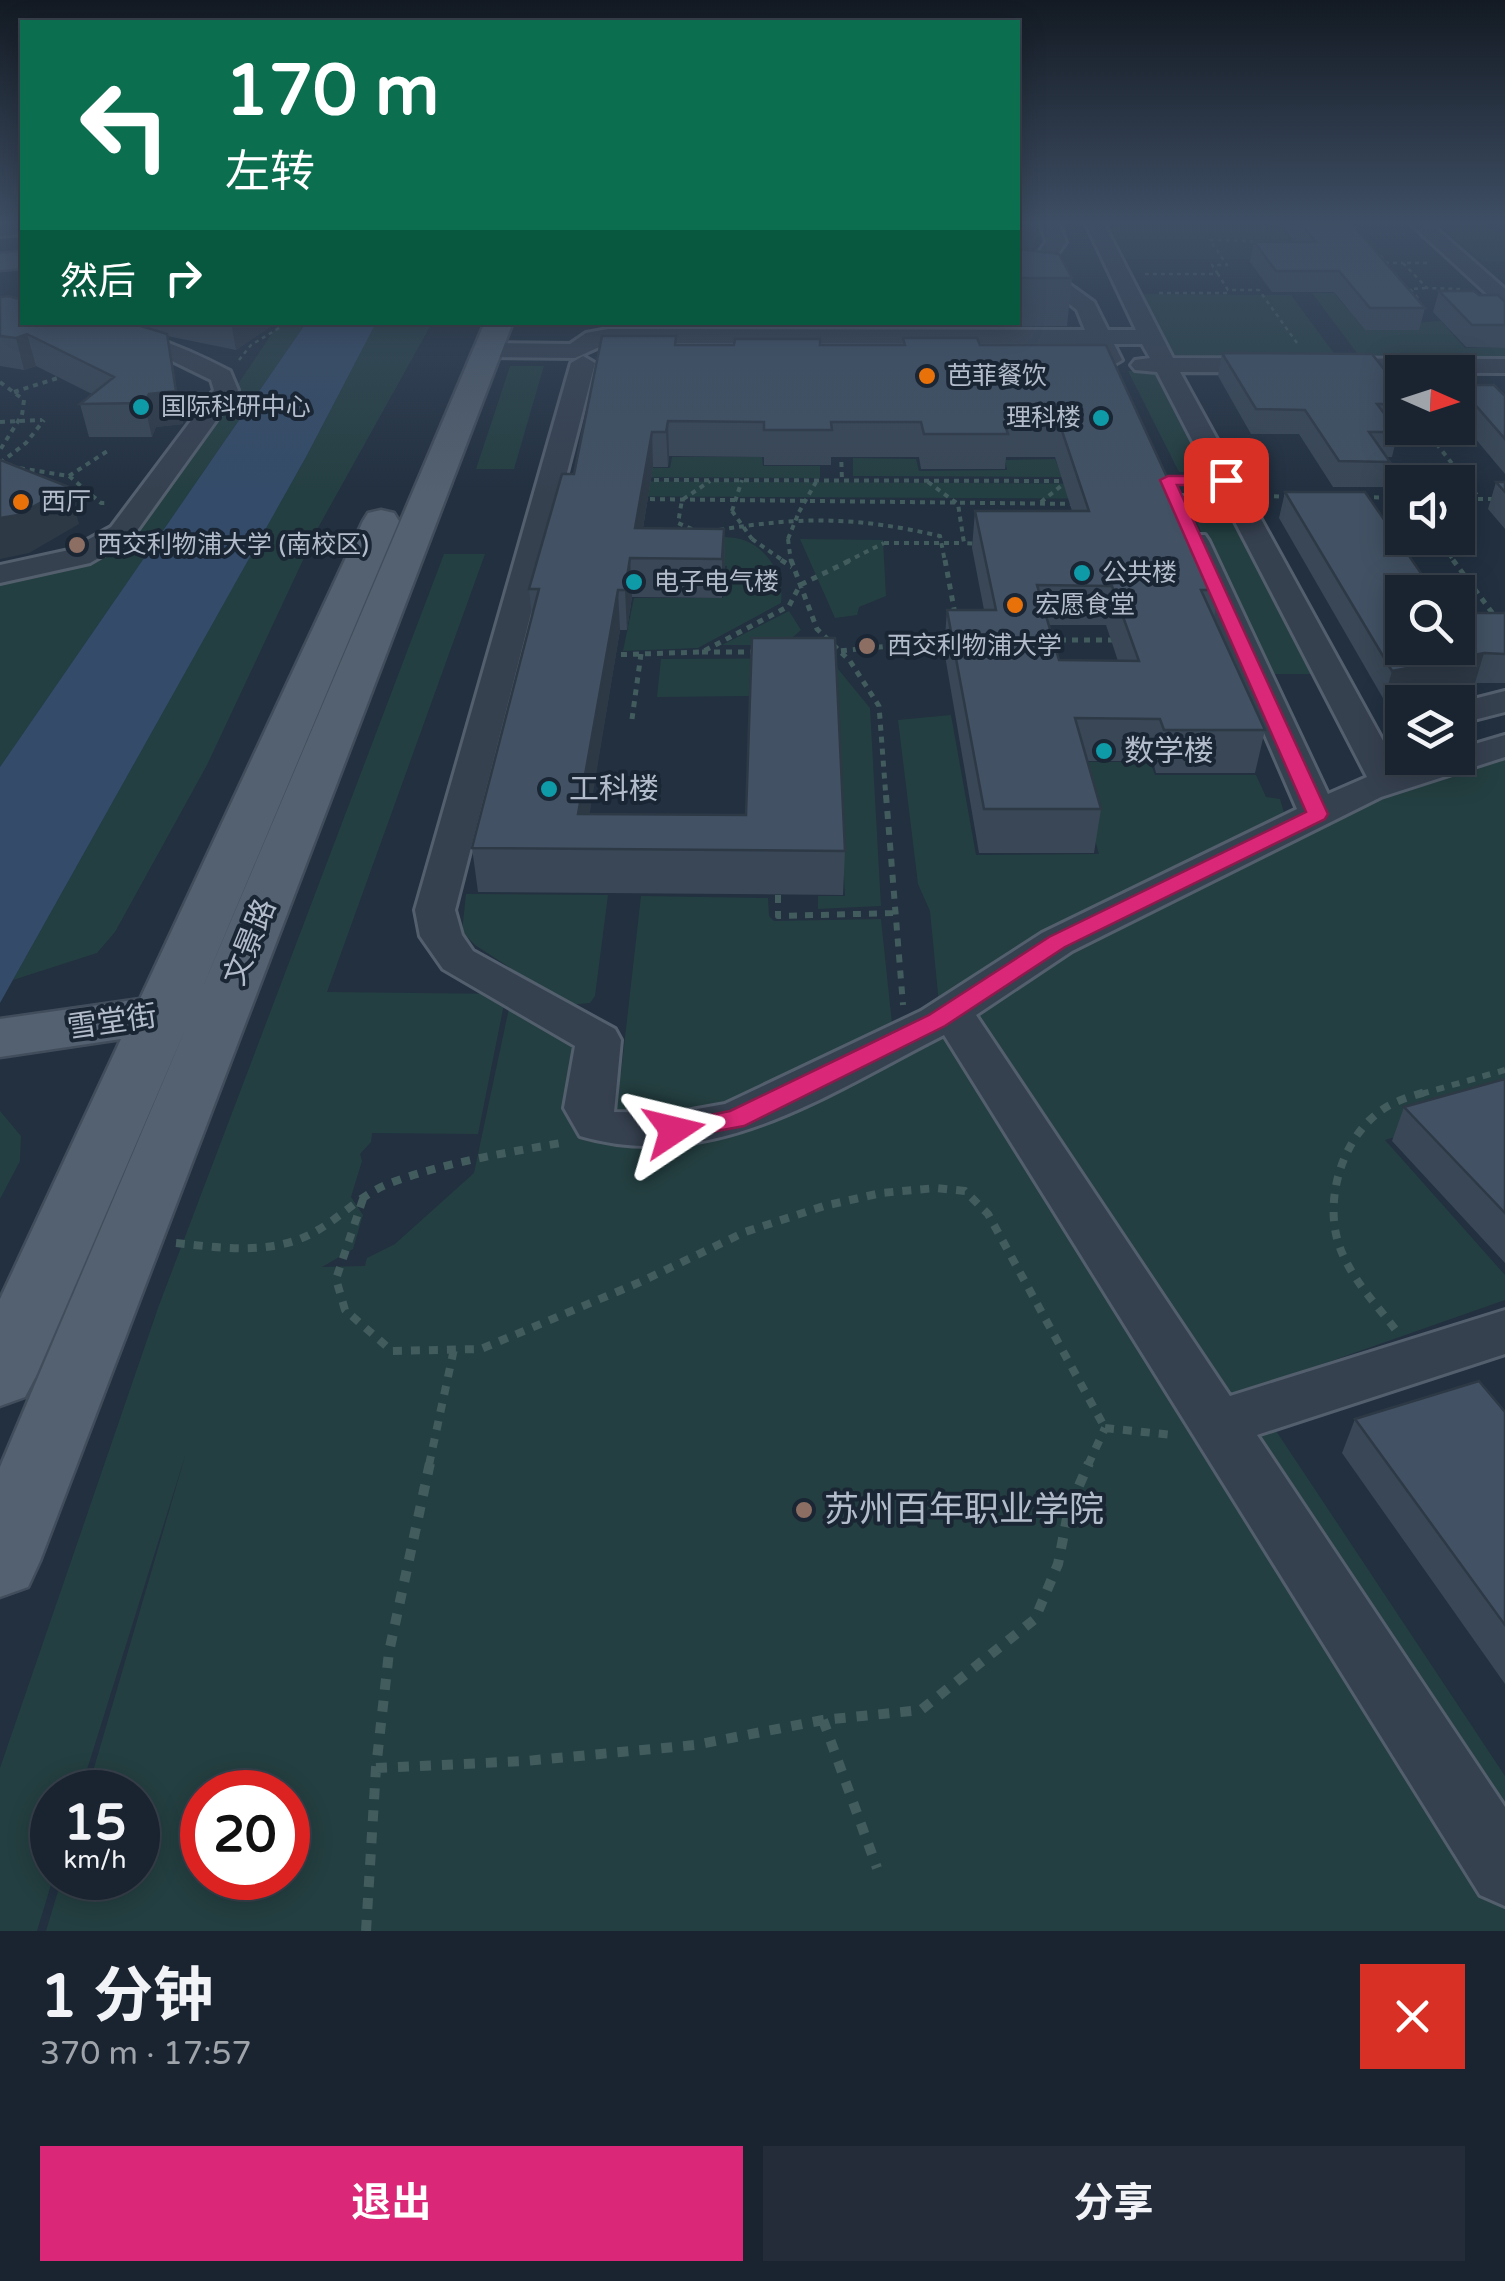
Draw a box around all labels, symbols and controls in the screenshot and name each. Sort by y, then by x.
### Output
text: 170 m [225,50,439,134]
icon: left [60,60,190,190]
text: 左转 [225,146,315,200]
icon: right [156,250,211,305]
text: 然后 [60,259,136,305]
north arrow [1385,355,1475,445]
map controls [1385,355,1475,775]
place label: 芭菲餐饮 [947,361,1047,391]
marker: 芭菲餐饮 [916,365,938,387]
place label: 国际科研中心 [161,392,311,422]
marker: 国际科研中心 [130,396,152,418]
place label: 理科楼 [1006,403,1081,433]
marker: 理科楼 [1090,407,1112,429]
pin [1184,438,1269,523]
icon: arrive [1199,453,1254,508]
button: sound [1385,465,1475,555]
place label: 西厅 [41,487,91,517]
marker: 西厅 [10,491,32,513]
place label: 西交利物浦大学 (南校区) [97,530,369,560]
marker: 西交利物浦大学 (南校区) [66,534,88,556]
place label: 公共楼 [1102,558,1177,588]
marker: 公共楼 [1071,562,1093,584]
place label: 电子电气楼 [654,567,779,597]
marker: 电子电气楼 [623,571,645,593]
button: search [1385,575,1475,665]
place label: 宏愿食堂 [1035,590,1135,620]
marker: 宏愿食堂 [1004,594,1026,616]
place label: 西交利物浦大学 [887,631,1062,661]
marker: 西交利物浦大学 [856,635,878,657]
button: layers [1385,685,1475,775]
place label: 数学楼 [1124,733,1214,770]
marker: 数学楼 [1093,740,1115,762]
place label: 工科楼 [569,771,659,808]
marker: 工科楼 [538,778,560,800]
street label: 文景路 [216,893,284,991]
street label: 雪堂街 [65,997,159,1047]
position arrow [622,1078,726,1182]
place label: 苏州百年职业学院 [824,1489,1104,1531]
marker: 苏州百年职业学院 [793,1499,815,1521]
speed limit sign: 20 [180,1770,310,1900]
text: 15 [64,1793,126,1853]
text: km/h [64,1845,126,1875]
text: 1 分钟 [40,1961,213,2033]
button: close [1360,1964,1465,2069]
text: 370 m · 17:57 [40,2035,252,2073]
button: 退出 [40,2146,743,2261]
button: 分享 [763,2146,1465,2261]

